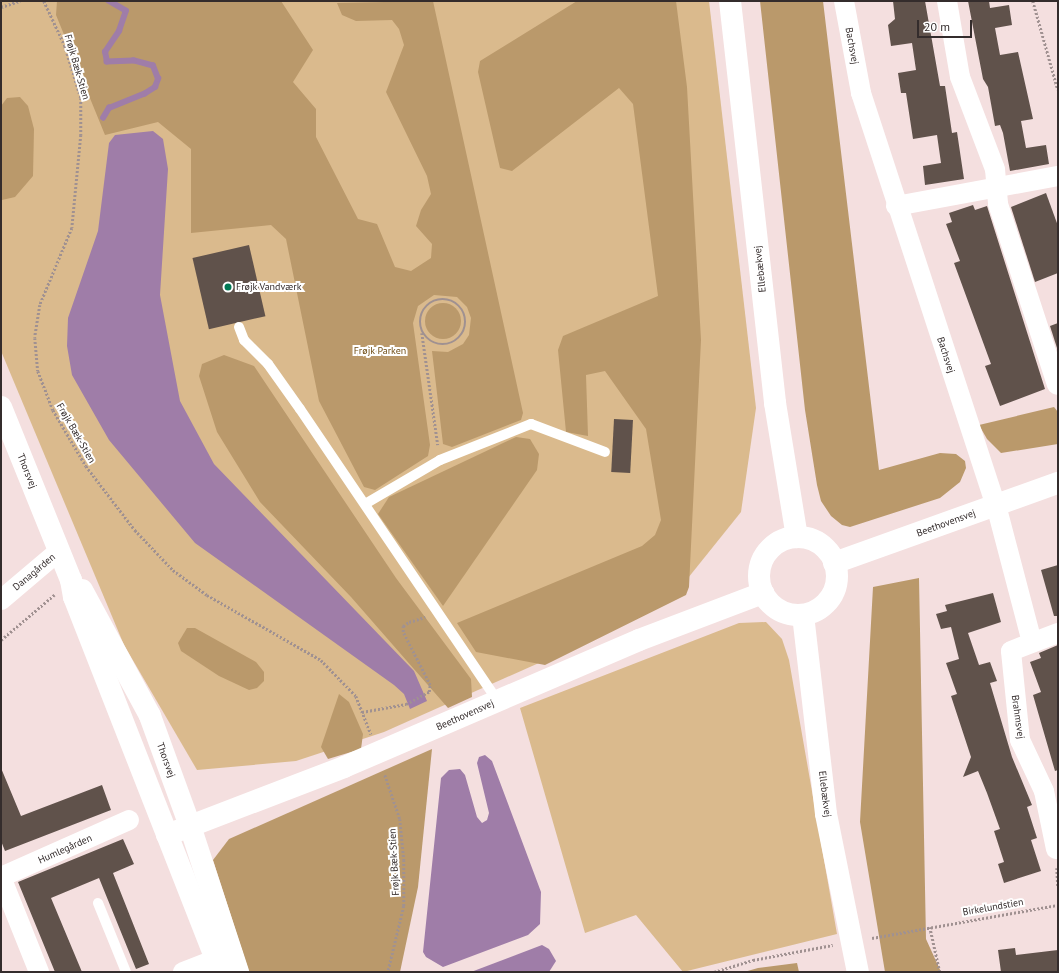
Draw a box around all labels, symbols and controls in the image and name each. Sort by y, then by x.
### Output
scale bar [919,12,974,38]
text: 20 m [924,19,950,34]
street label: Bachsvej [843,27,861,65]
street label: Frøjk Bæk-Stien [62,33,92,101]
street label: Ellebækvej [752,245,768,293]
place label: Frøjk Vandværk [236,281,302,293]
marker: Frøjk Vandværk [223,282,233,292]
street label: Bachsvej [935,335,957,375]
park label: Frøjk Parken [354,345,406,357]
street label: Frøjk Bæk-Stien [54,401,98,465]
street label: Thorsvej [15,452,39,490]
street label: Beethovensvej [915,507,977,539]
street label: Danagården [10,551,58,593]
street label: Brahmsvej [1009,694,1027,740]
street label: Beethovensvej [434,697,496,733]
street label: Thorsvej [154,741,178,779]
street label: Ellebækvej [816,770,834,818]
street label: Frøjk Bæk-Stien [386,828,402,896]
street label: Humlegården [36,832,94,866]
street label: Birkelundstien [962,896,1024,918]

